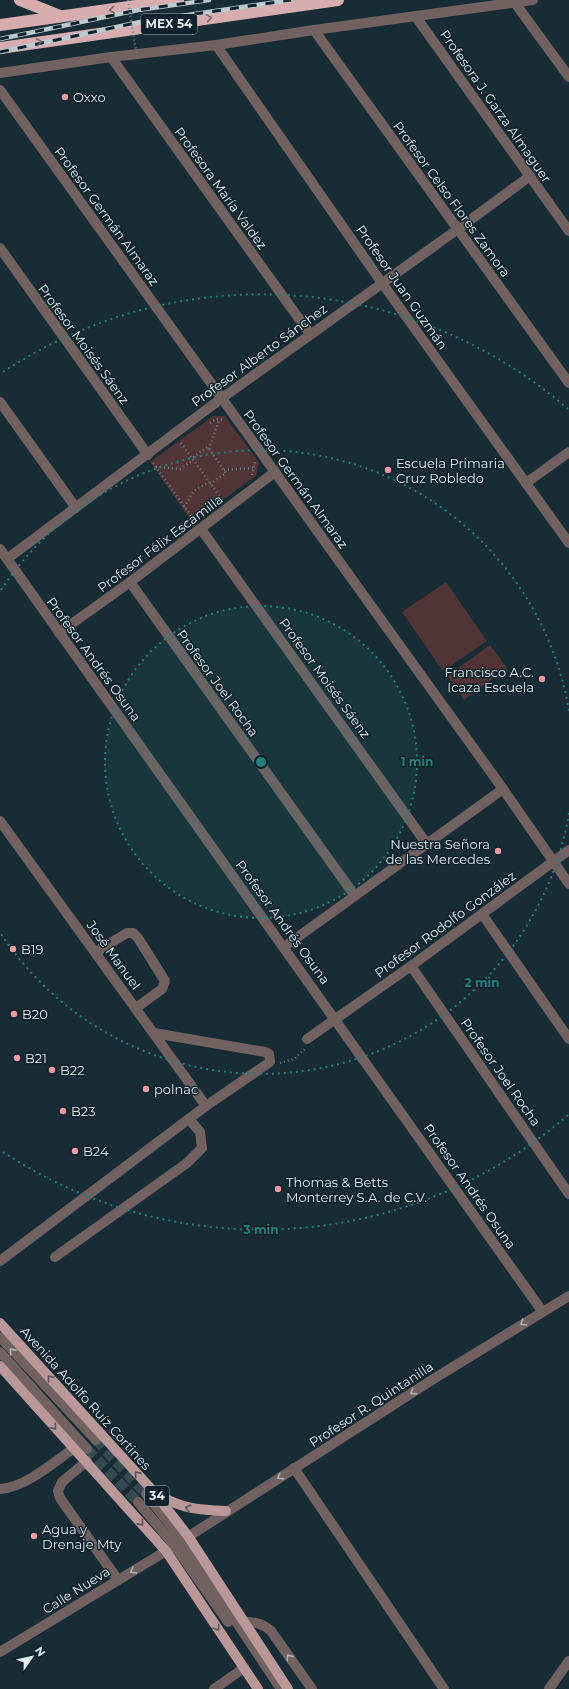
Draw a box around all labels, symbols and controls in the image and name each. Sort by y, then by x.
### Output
one-way arrow [109,5,115,14]
road number: MEX 54 [141,14,197,34]
one-way arrow [206,14,212,23]
street label: Profesora J. Garza Almaguer [437,27,555,185]
one-way arrow [36,38,42,47]
place label: Oxxo [73,89,106,105]
marker: Oxxo [60,92,70,102]
street label: Profesor Celso Flores Zamora [390,118,514,280]
street label: Profesora María Valdez [171,124,271,253]
street label: Profesor Germán Almaraz [51,144,163,289]
street label: Profesor Juan Guzmán [353,222,451,352]
street label: Profesor Moisés Sáenz [35,281,133,407]
street label: Profesor Alberto Sánchez [188,300,330,410]
street label: Profesor Germán Almaraz [240,407,352,552]
place label: Escuela Primaria Cruz Robledo [396,455,505,486]
marker: Escuela Primaria Cruz Robledo [383,465,393,475]
street label: Profesor Félix Escamilla [94,491,226,595]
street label: Profesor Andrés Osuna [44,594,144,724]
street label: Profesor Moisés Sáenz [276,615,374,741]
street label: Profesor Joel Rocha [174,626,262,740]
place label: Francisco A.C. Icaza Escuela [445,664,534,695]
marker: Francisco A.C. Icaza Escuela [537,674,547,684]
text: 1 min [401,754,433,769]
centre of rings [254,755,268,769]
place label: Nuestra Señora de las Mercedes [386,836,490,867]
marker: Nuestra Señora de las Mercedes [493,846,503,856]
street label: Profesor Andrés Osuna [233,857,333,987]
street label: Profesor Rodolfo González [371,867,519,981]
street label: José Manuel [83,917,144,993]
place label: B19 [21,941,43,957]
marker: B19 [8,944,18,954]
text: 2 min [465,975,499,990]
place label: B20 [22,1006,48,1022]
marker: B20 [9,1009,19,1019]
street label: Profesor Joel Rocha [458,1015,544,1129]
place label: B21 [25,1050,47,1066]
marker: B21 [12,1053,22,1063]
place label: B22 [60,1062,85,1078]
marker: B22 [47,1065,57,1075]
place label: polnac [154,1081,198,1097]
marker: polnac [141,1084,151,1094]
place label: B23 [71,1103,96,1119]
marker: B23 [58,1106,68,1116]
street label: Profesor Andrés Osuna [421,1120,519,1252]
place label: B24 [83,1143,109,1159]
marker: B24 [70,1146,80,1156]
place label: Thomas & Betts Monterrey S.A. de C.V. [286,1174,427,1205]
marker: Thomas & Betts Monterrey S.A. de C.V. [273,1184,283,1194]
text: 3 min [243,1222,279,1237]
one-way arrow [520,1318,527,1326]
street label: Avenida Adolfo Ruíz Cortines [17,1323,155,1473]
one-way arrow [10,1348,17,1355]
street label: Profesor R. Quintanilla [306,1358,436,1450]
one-way arrow [48,1375,55,1382]
one-way arrow [410,1387,417,1395]
one-way arrow [50,1422,57,1429]
one-way arrow [135,1471,142,1479]
one-way arrow [277,1472,284,1480]
road number: 34 [145,1486,169,1506]
one-way arrow [185,1504,192,1513]
one-way arrow [137,1518,144,1526]
place label: Agua y Drenaje Mty [42,1521,122,1552]
marker: Agua y Drenaje Mty [29,1531,39,1541]
street label: Calle Nueva [39,1563,113,1617]
one-way arrow [130,1566,137,1573]
one-way arrow [212,1624,220,1631]
north arrow [12,1637,52,1677]
text: N [32,1644,49,1659]
one-way arrow [286,1654,294,1661]

